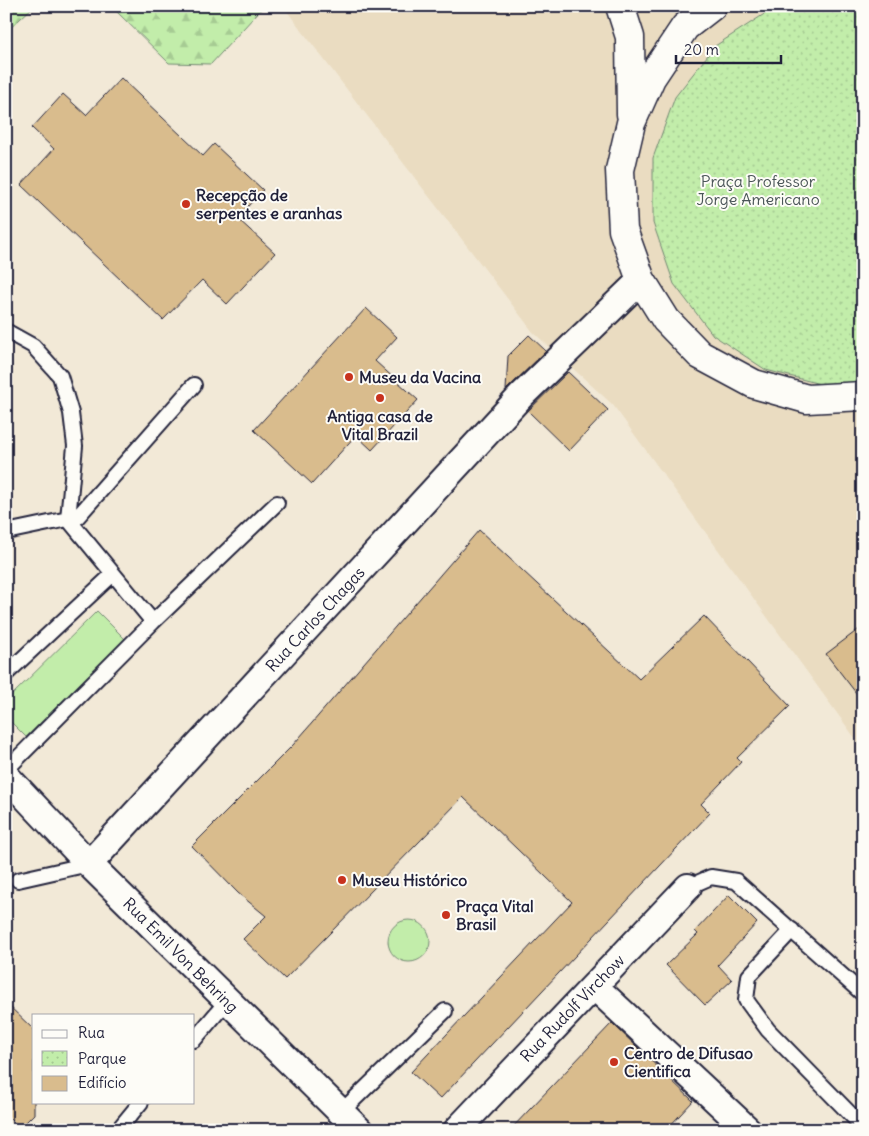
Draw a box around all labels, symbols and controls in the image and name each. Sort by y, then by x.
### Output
scale bar [676,32,782,64]
text: 20 m [684,40,719,59]
park label: Praça Professor Jorge Americano [696,171,820,209]
place label: Recepção de serpentes e aranhas [196,185,342,224]
marker: Recepção de serpentes e aranhas [180,198,192,210]
place label: Museu da Vacina [359,367,481,387]
marker: Museu da Vacina [343,371,355,383]
marker: Antiga casa de Vital Brazil [374,392,386,404]
place label: Antiga casa de Vital Brazil [327,406,433,444]
street label: Rua Carlos Chagas [261,562,369,676]
place label: Museu Histórico [352,870,467,890]
marker: Museu Histórico [336,874,348,886]
street label: Rua Emil Von Behring [119,893,243,1017]
place label: Praça Vital Brasil [456,896,534,934]
marker: Praça Vital Brasil [440,909,452,921]
street label: Rua Rudolf Virchow [516,950,629,1066]
legend [32,1014,195,1104]
text: Rua [78,1023,105,1042]
place label: Centro de Difusao Cientifica [624,1043,753,1081]
text: Parque [78,1049,126,1068]
marker: Centro de Difusao Cientifica [608,1056,620,1068]
text: Edifício [78,1073,126,1092]

